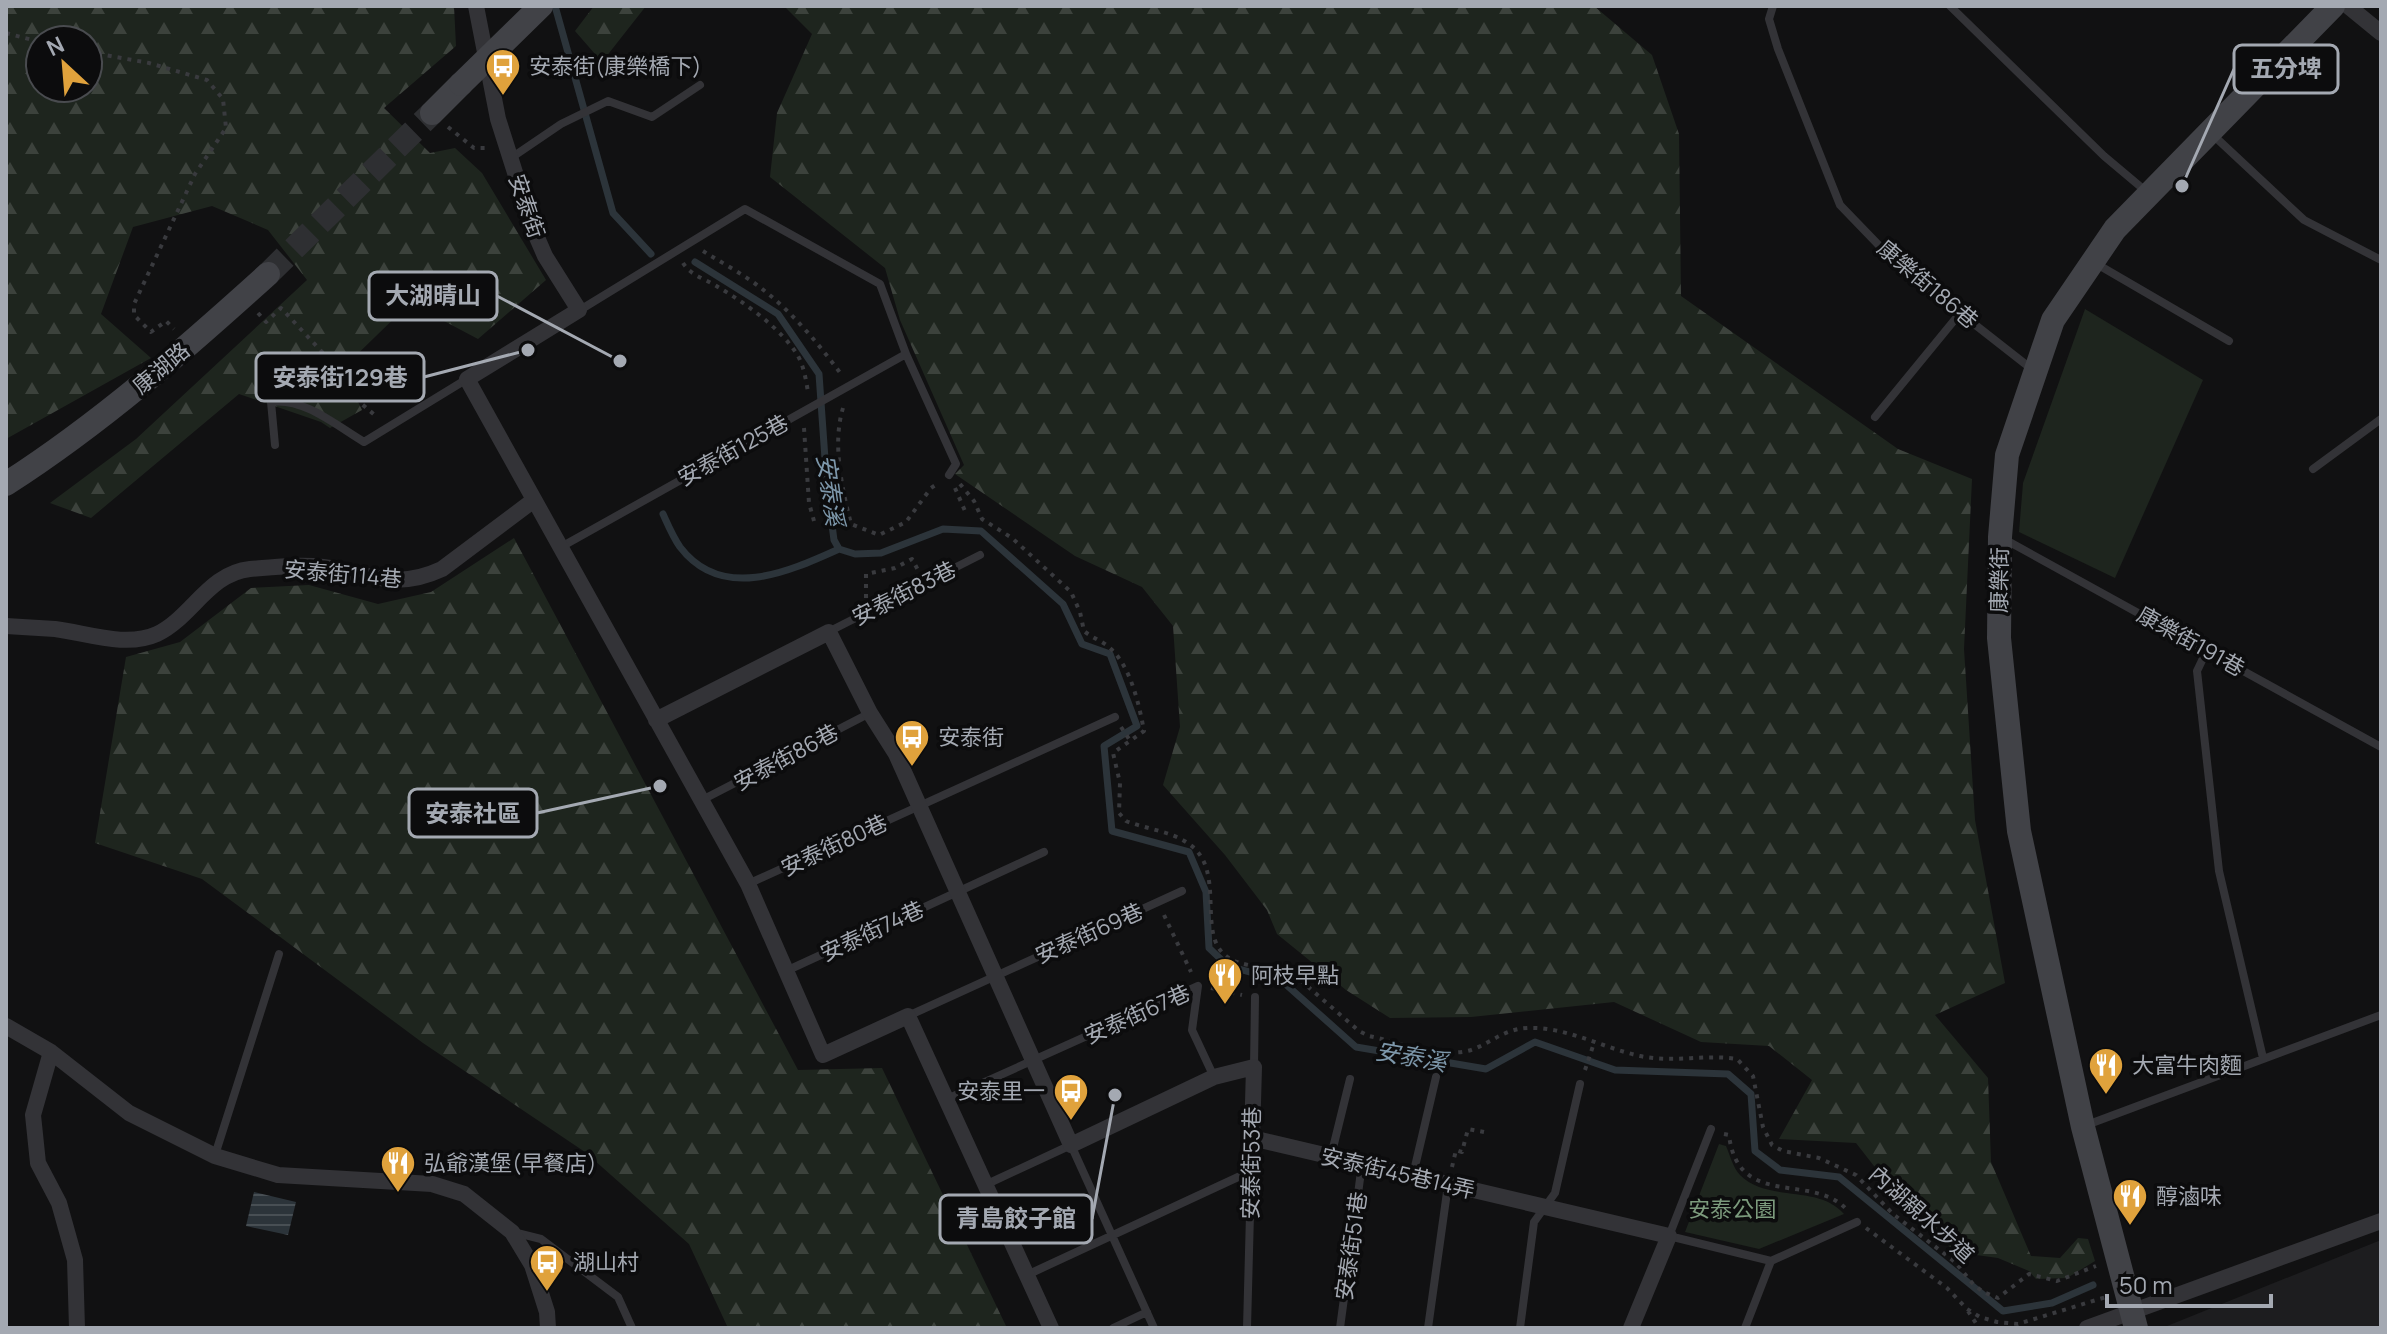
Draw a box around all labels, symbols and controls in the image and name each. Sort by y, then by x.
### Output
north arrow [24,24,104,104]
text: N [42,29,69,63]
callout: 五分埤 [2234,45,2338,93]
bus stop icon: 安泰街(康樂橋下) [484,47,522,97]
place label: 安泰街(康樂橋下) [529,51,702,81]
text: 五分埤 [2250,51,2322,84]
street label: 安泰街 [502,170,552,242]
street label: 康樂街186巷 [1871,233,1985,335]
callout: 大湖晴山 [369,272,497,320]
text: 大湖晴山 [385,278,481,311]
street label: 康湖路 [126,335,196,401]
callout: 安泰街129巷 [256,353,424,401]
text: 安泰街129巷 [272,360,408,393]
street label: 安泰街125巷 [672,407,794,493]
water label: 安泰溪 [810,452,853,531]
street label: 康樂街 [1983,547,2015,613]
street label: 安泰街114巷 [283,554,403,594]
street label: 安泰街83巷 [847,554,961,632]
street label: 康樂街191巷 [2132,599,2250,683]
street label: 安泰街86巷 [728,717,844,797]
bus stop icon: 安泰街 [893,718,931,768]
place label: 安泰街 [938,722,1004,752]
callout: 安泰社區 [409,789,537,837]
text: 安泰社區 [425,796,521,829]
street label: 安泰街80巷 [776,807,892,883]
street label: 安泰街74巷 [815,894,929,968]
street label: 安泰街69巷 [1030,896,1148,970]
restaurant icon: 阿枝早點 [1206,956,1244,1006]
place label: 阿枝早點 [1251,960,1339,990]
street label: 安泰街67巷 [1079,977,1195,1051]
water label: 安泰溪 [1373,1033,1453,1079]
restaurant icon: 大富牛肉麵 [2087,1046,2125,1096]
place label: 大富牛肉麵 [2132,1050,2242,1080]
bus stop icon: 安泰里一 [1052,1072,1090,1122]
place label: 安泰里一 [957,1076,1045,1106]
street label: 安泰街53巷 [1235,1106,1267,1220]
street label: 安泰街45巷14弄 [1318,1141,1478,1205]
restaurant icon: 弘爺漢堡(早餐店) [379,1144,417,1194]
place label: 弘爺漢堡(早餐店) [424,1148,597,1178]
street label: 內湖親水步道 [1863,1159,1981,1269]
restaurant icon: 醇滷味 [2111,1177,2149,1227]
place label: 醇滷味 [2156,1181,2222,1211]
street label: 安泰街51巷 [1329,1190,1373,1302]
park label: 安泰公園 [1688,1194,1776,1224]
callout: 青島餃子館 [940,1195,1092,1243]
text: 青島餃子館 [956,1201,1076,1234]
bus stop icon: 湖山村 [528,1243,566,1293]
place label: 湖山村 [573,1247,639,1277]
scale bar [2107,1258,2271,1308]
text: 50 m [2119,1268,2173,1301]

